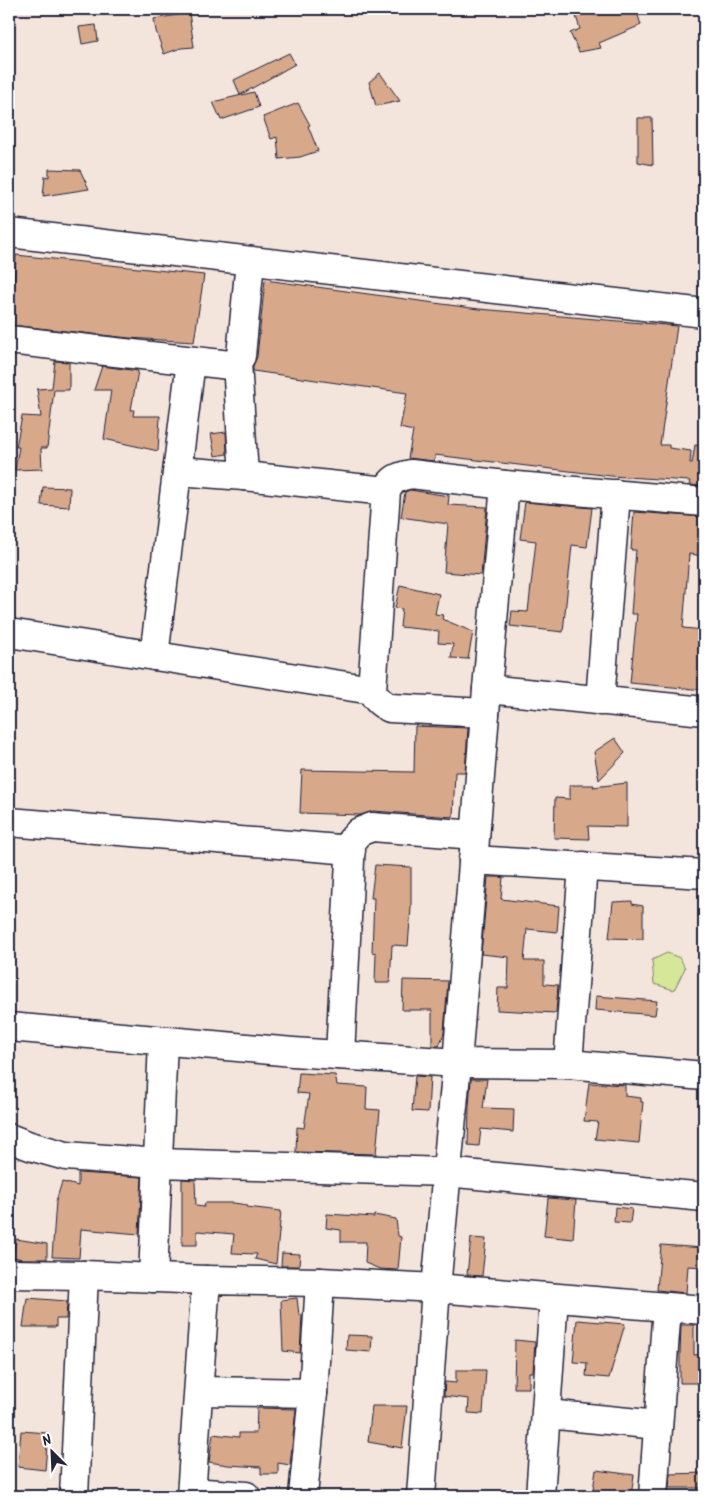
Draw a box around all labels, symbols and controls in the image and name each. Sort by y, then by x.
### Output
north arrow [28,1428,78,1478]
text: N [39,1429,56,1453]

